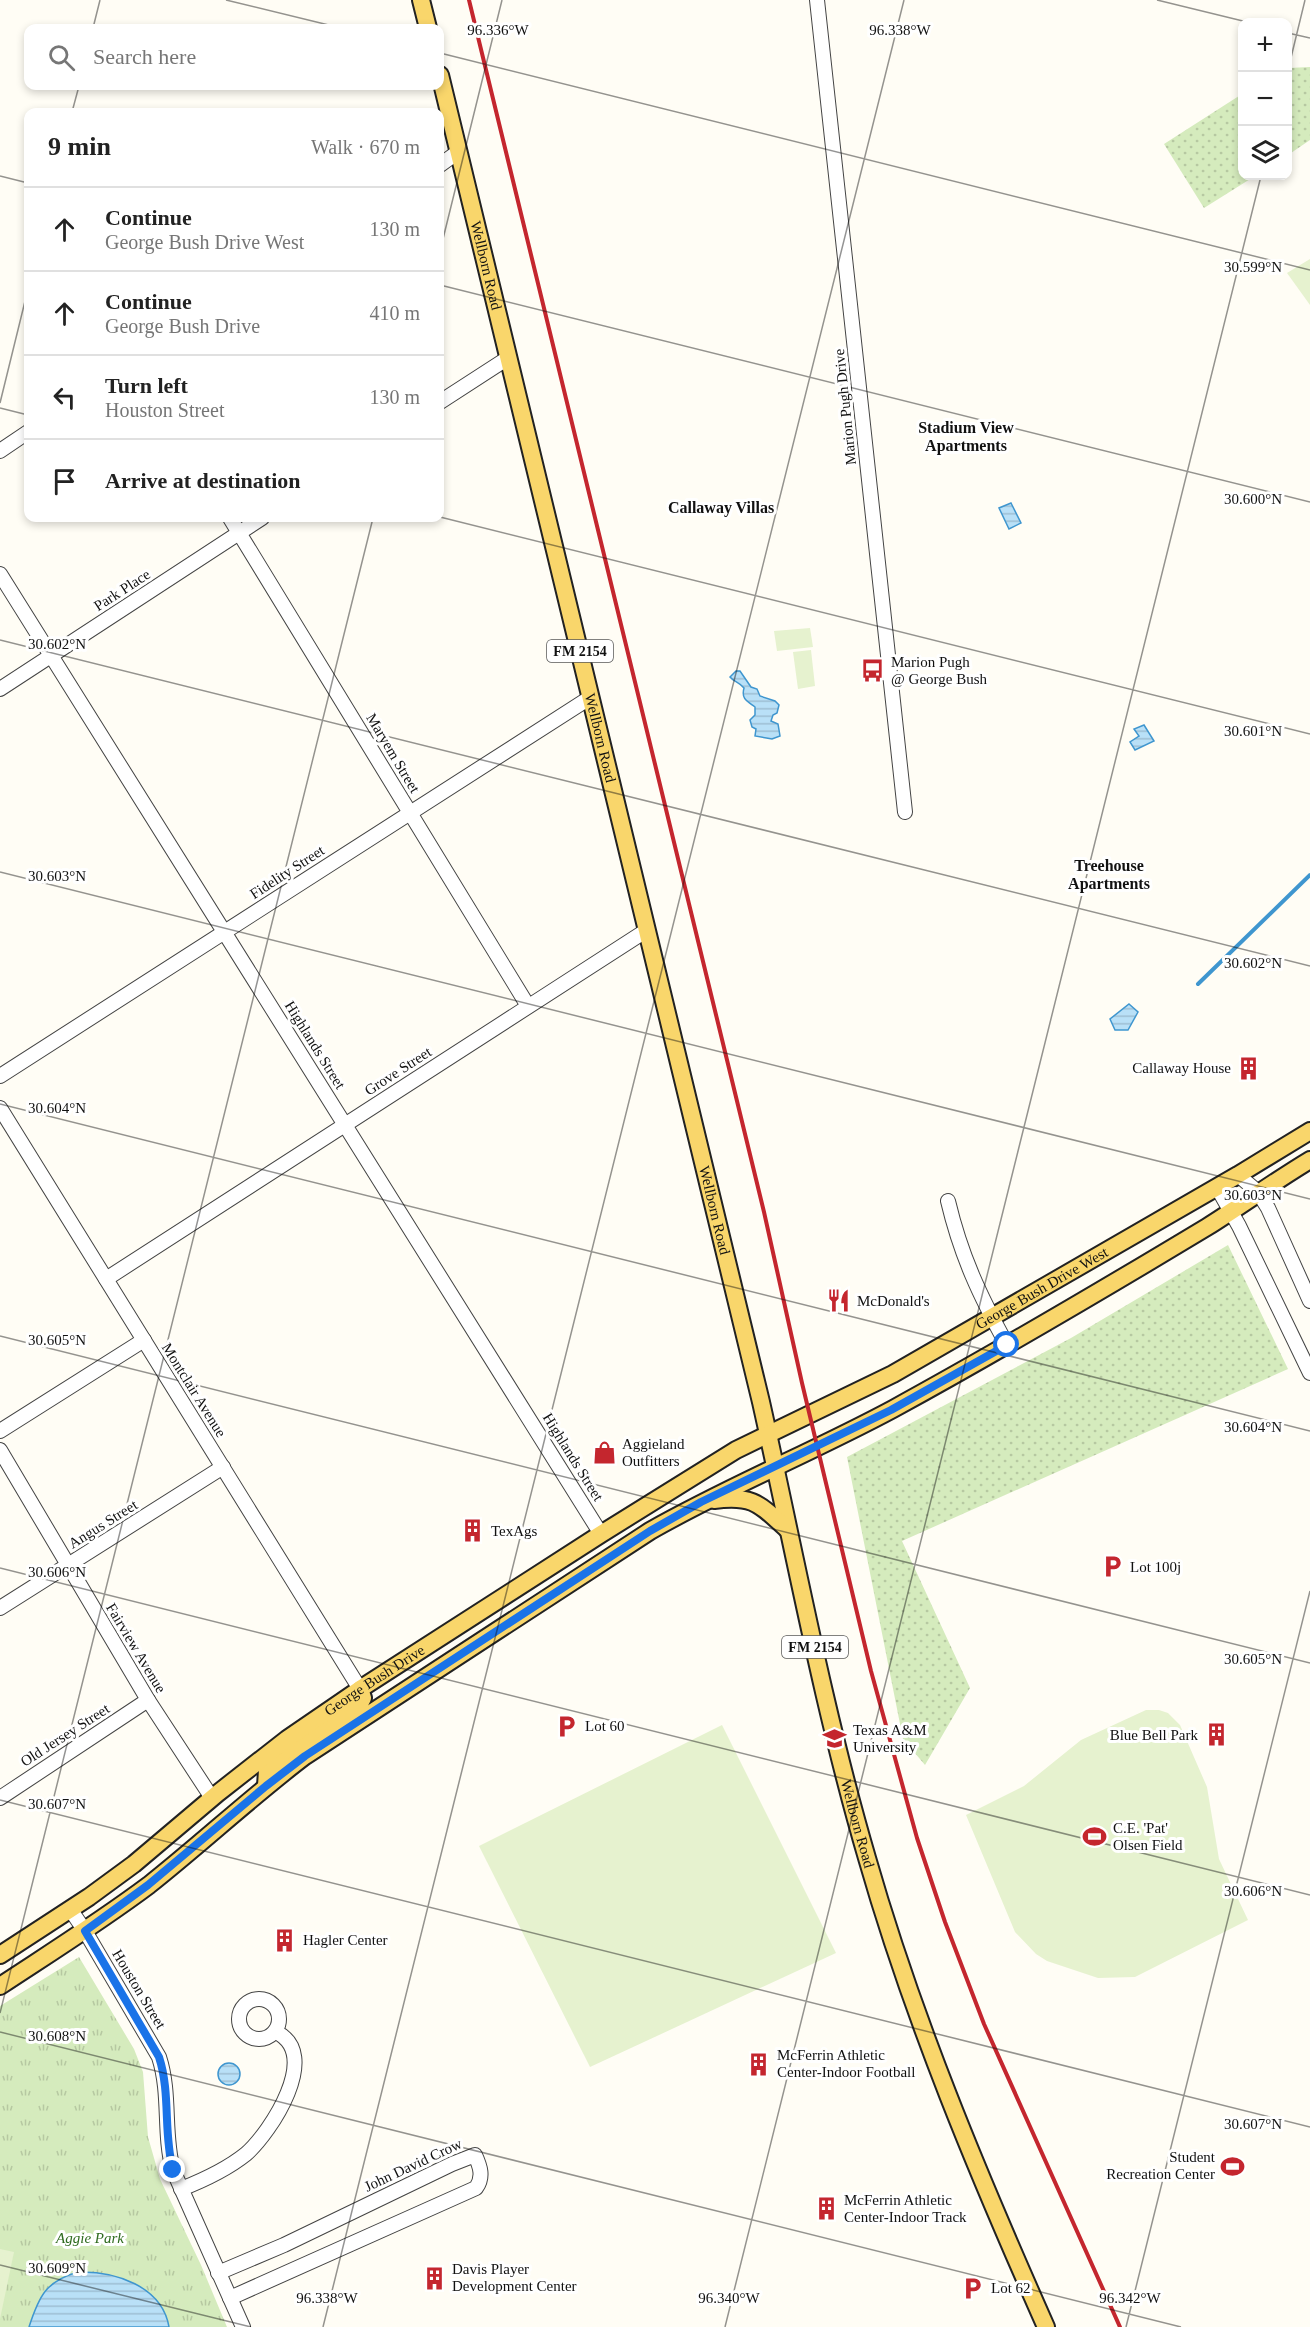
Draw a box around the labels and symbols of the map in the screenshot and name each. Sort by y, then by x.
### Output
text: 96.336°W [467,22,530,38]
text: 96.338°W [869,22,932,38]
street label: Wellborn Road [468,219,505,312]
text: 30.599°N [1224,259,1282,275]
street label: Marion Pugh Drive [831,348,859,466]
district label: Stadium View Apartments [918,419,1014,455]
text: 30.600°N [1224,491,1282,507]
district label: Callaway Villas [668,499,774,517]
street label: Park Place [91,566,153,614]
text: 30.602°N [28,636,86,652]
road number: FM 2154 [547,640,613,662]
place label: Marion Pugh @ George Bush [891,654,988,687]
bus stop icon: Marion Pugh @ George Bush [860,658,886,684]
street label: Wellborn Road [582,692,619,784]
street label: Maryem Street [363,710,423,796]
text: 30.601°N [1224,723,1282,739]
street label: Fidelity Street [247,842,328,902]
district label: Treehouse Apartments [1068,857,1150,893]
text: 30.603°N [28,868,86,884]
text: 30.602°N [1224,955,1282,971]
street label: Highlands Street [282,998,349,1093]
street label: Grove Street [362,1043,435,1098]
building icon: Callaway House [1236,1055,1262,1081]
place label: Callaway House [1132,1060,1231,1076]
text: 30.604°N [28,1100,86,1116]
street label: Wellborn Road [696,1164,733,1257]
text: 30.603°N [1224,1187,1282,1203]
street label: George Bush Drive West [973,1243,1111,1332]
restaurant icon: McDonald's [826,1288,852,1314]
place label: McDonald's [857,1293,930,1309]
route start [993,1331,1019,1357]
text: 30.605°N [28,1332,86,1348]
street label: Montclair Avenue [159,1340,229,1440]
street label: Highlands Street [540,1410,607,1505]
text: 30.604°N [1224,1419,1282,1435]
place label: Aggieland Outfitters [622,1436,685,1469]
shop icon: Aggieland Outfitters [591,1440,617,1466]
street label: Angus Street [66,1496,141,1551]
building icon: TexAgs [460,1518,486,1544]
place label: TexAgs [491,1523,538,1539]
parking icon: Lot 100j [1099,1554,1125,1580]
place label: Lot 100j [1130,1559,1181,1575]
text: 30.606°N [28,1564,86,1580]
street label: Fairview Avenue [103,1600,169,1696]
road number: FM 2154 [782,1636,848,1658]
street label: George Bush Drive [321,1641,428,1719]
text: 30.605°N [1224,1651,1282,1667]
street label: Old Jersey Street [18,1700,113,1770]
parking icon: Lot 60 [554,1713,580,1739]
place label: Lot 60 [585,1718,625,1734]
place label: Texas A&M University [853,1722,927,1755]
building icon: Blue Bell Park [1203,1722,1229,1748]
school or university icon: Texas A&M University [822,1726,848,1752]
place label: Blue Bell Park [1110,1727,1198,1743]
street label: Wellborn Road [838,1778,878,1870]
text: 30.607°N [28,1796,86,1812]
place label: C.E. 'Pat' Olsen Field [1113,1820,1183,1853]
sports icon: C.E. 'Pat' Olsen Field [1082,1824,1108,1850]
text: 30.606°N [1224,1883,1282,1899]
building icon: Hagler Center [272,1927,298,1953]
place label: Hagler Center [303,1932,388,1948]
street label: Houston Street [109,1946,169,2032]
text: 30.608°N [28,2028,86,2044]
place label: McFerrin Athletic Center-Indoor Football [777,2047,915,2080]
building icon: McFerrin Athletic Center-Indoor Football [746,2051,772,2077]
text: 30.607°N [1224,2116,1282,2132]
street label: John David Crow [362,2135,464,2195]
place label: Student Recreation Center [1106,2149,1216,2182]
sports icon: Student Recreation Center [1220,2153,1246,2179]
route end [159,2156,185,2182]
place label: McFerrin Athletic Center-Indoor Track [844,2192,967,2225]
building icon: McFerrin Athletic Center-Indoor Track [813,2196,839,2222]
park label: Aggie Park [55,2230,124,2246]
text: 30.609°N [28,2260,86,2276]
place label: Davis Player Development Center [452,2261,577,2294]
building icon: Davis Player Development Center [421,2265,447,2291]
parking icon: Lot 62 [960,2275,986,2301]
place label: Lot 62 [991,2280,1031,2296]
text: 96.338°W [296,2290,359,2306]
text: 96.340°W [698,2290,761,2306]
text: 96.342°W [1099,2290,1162,2306]

